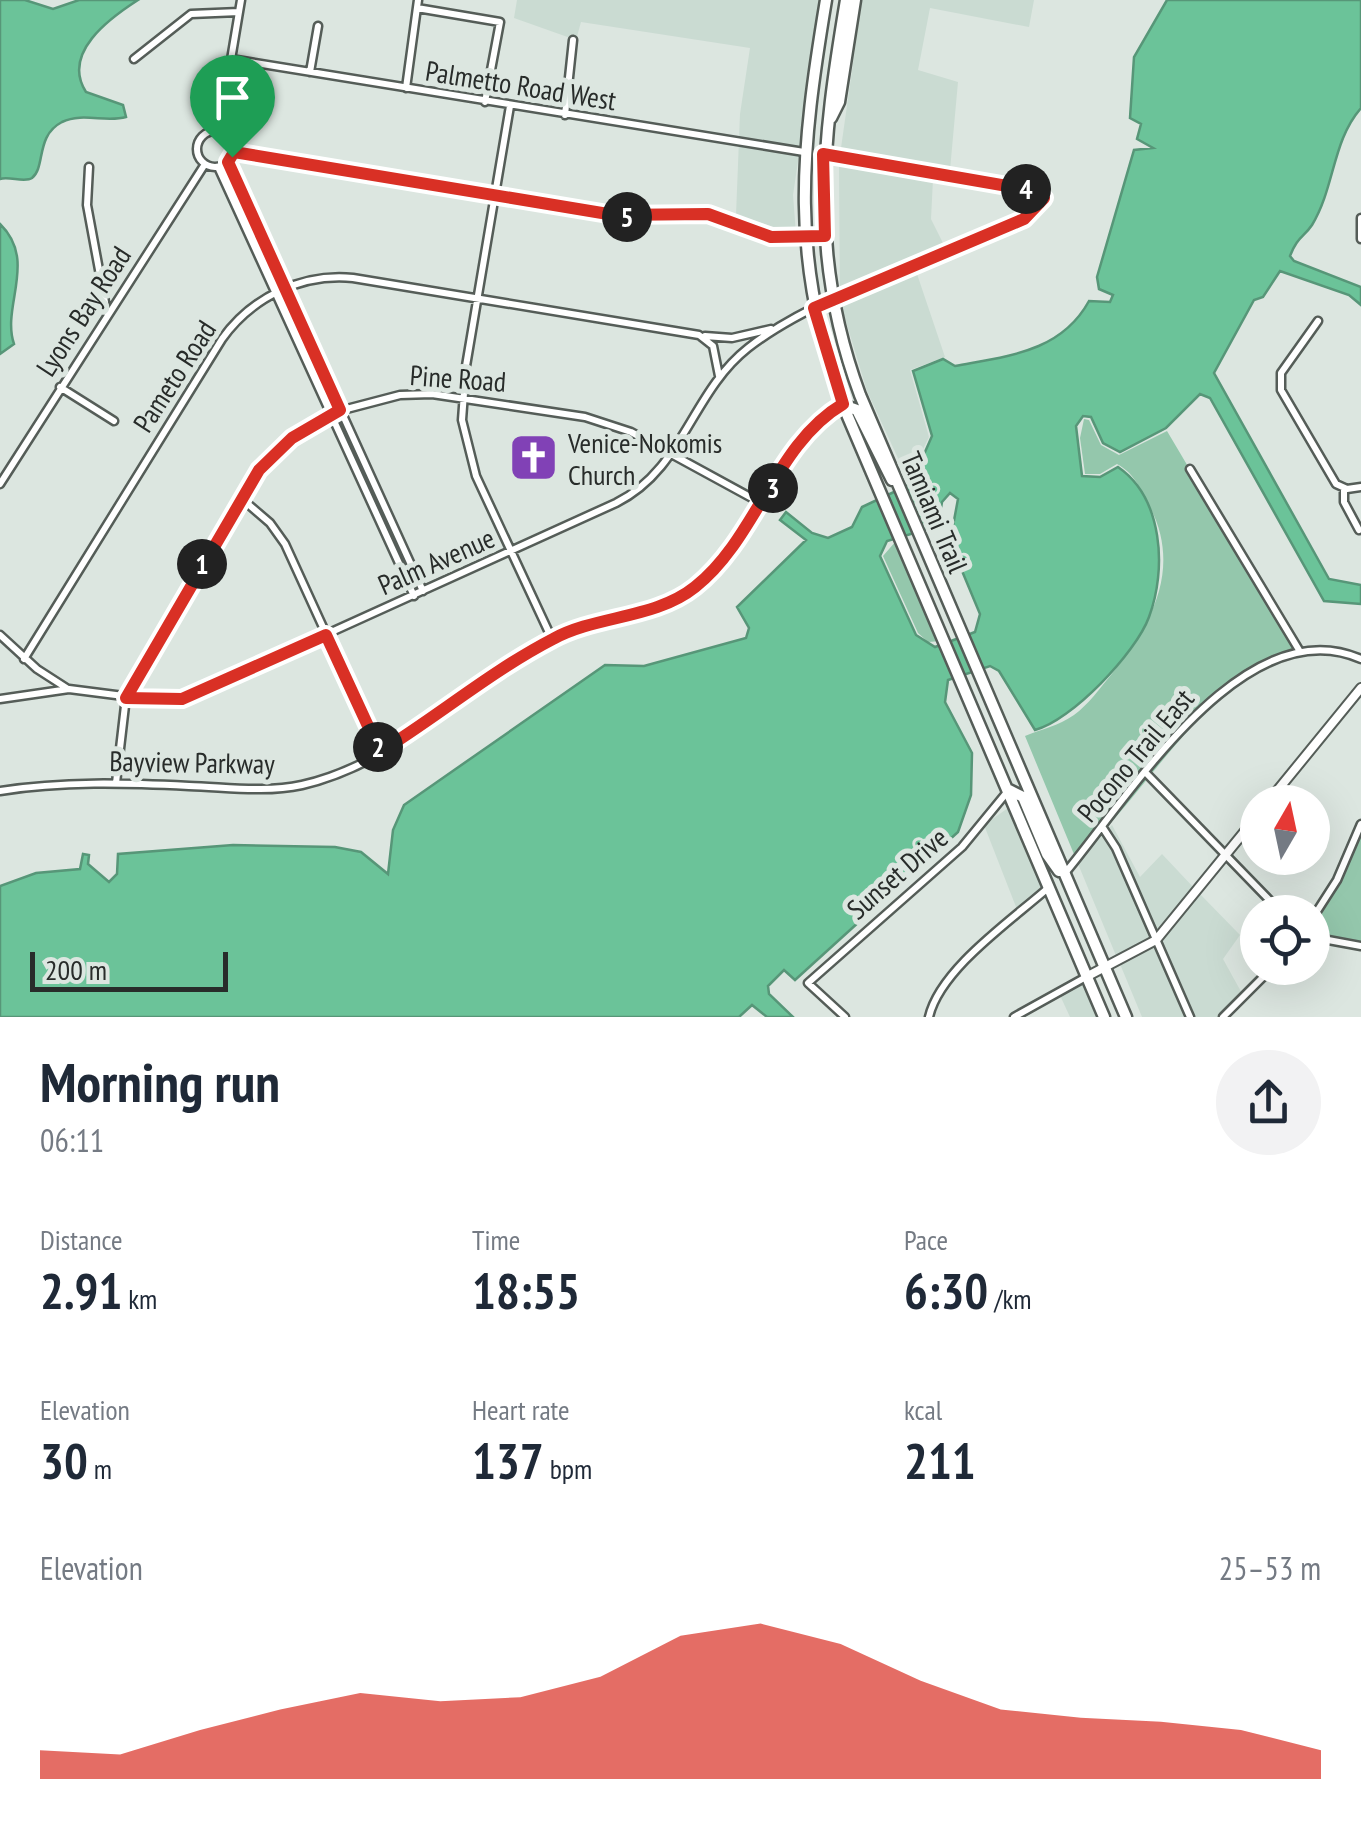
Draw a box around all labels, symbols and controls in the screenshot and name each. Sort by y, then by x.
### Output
street label: Palmetto Road West [423,52,619,118]
pin [190,55,275,158]
icon: arrive [205,70,260,125]
pin: 4 [1001,164,1051,214]
text: 4 [1019,170,1033,207]
pin: 5 [602,192,652,242]
text: 5 [620,198,634,235]
street label: Lyons Bay Road [27,239,139,383]
street label: Pameto Road [124,313,224,439]
street label: Pine Road [409,356,507,400]
place label: Venice-Nokomis Church [567,424,722,493]
church icon: Venice-Nokomis Church [507,432,559,484]
street label: Tamiami Trail [893,446,977,579]
pin: 3 [748,463,798,513]
text: 3 [766,469,780,506]
street label: Palm Avenue [372,519,500,603]
pin: 1 [177,539,227,589]
text: 1 [195,545,209,582]
street label: Pocono Trail East [1068,680,1202,829]
pin: 2 [353,722,403,772]
text: 2 [371,728,385,765]
street label: Bayview Parkway [109,742,275,782]
north arrow [1240,785,1330,875]
map controls [1240,785,1330,985]
street label: Sunset Drive [839,819,955,927]
button: locate [1240,895,1330,985]
scale bar [30,947,228,991]
text: 200 m [45,951,107,988]
text: Morning run [40,1046,280,1117]
button: share [1216,1050,1321,1155]
text: 06:11 [40,1119,104,1161]
text: Distance [40,1221,123,1258]
text: Time [472,1221,520,1258]
text: Pace [904,1221,948,1258]
text: 2.91 [40,1258,122,1323]
text: 18:55 [472,1258,580,1323]
text: 6:30 [904,1258,988,1323]
text: km [122,1280,157,1317]
text: /km [988,1280,1032,1317]
text: Elevation [40,1391,130,1428]
text: Heart rate [472,1391,570,1428]
text: kcal [904,1391,942,1428]
text: 30 [40,1428,88,1493]
text: 137 [472,1428,544,1493]
text: 211 [904,1428,976,1493]
text: m [88,1450,112,1487]
text: bpm [544,1450,592,1487]
text: Elevation [40,1547,143,1589]
text: 25–53 m [1219,1547,1321,1589]

